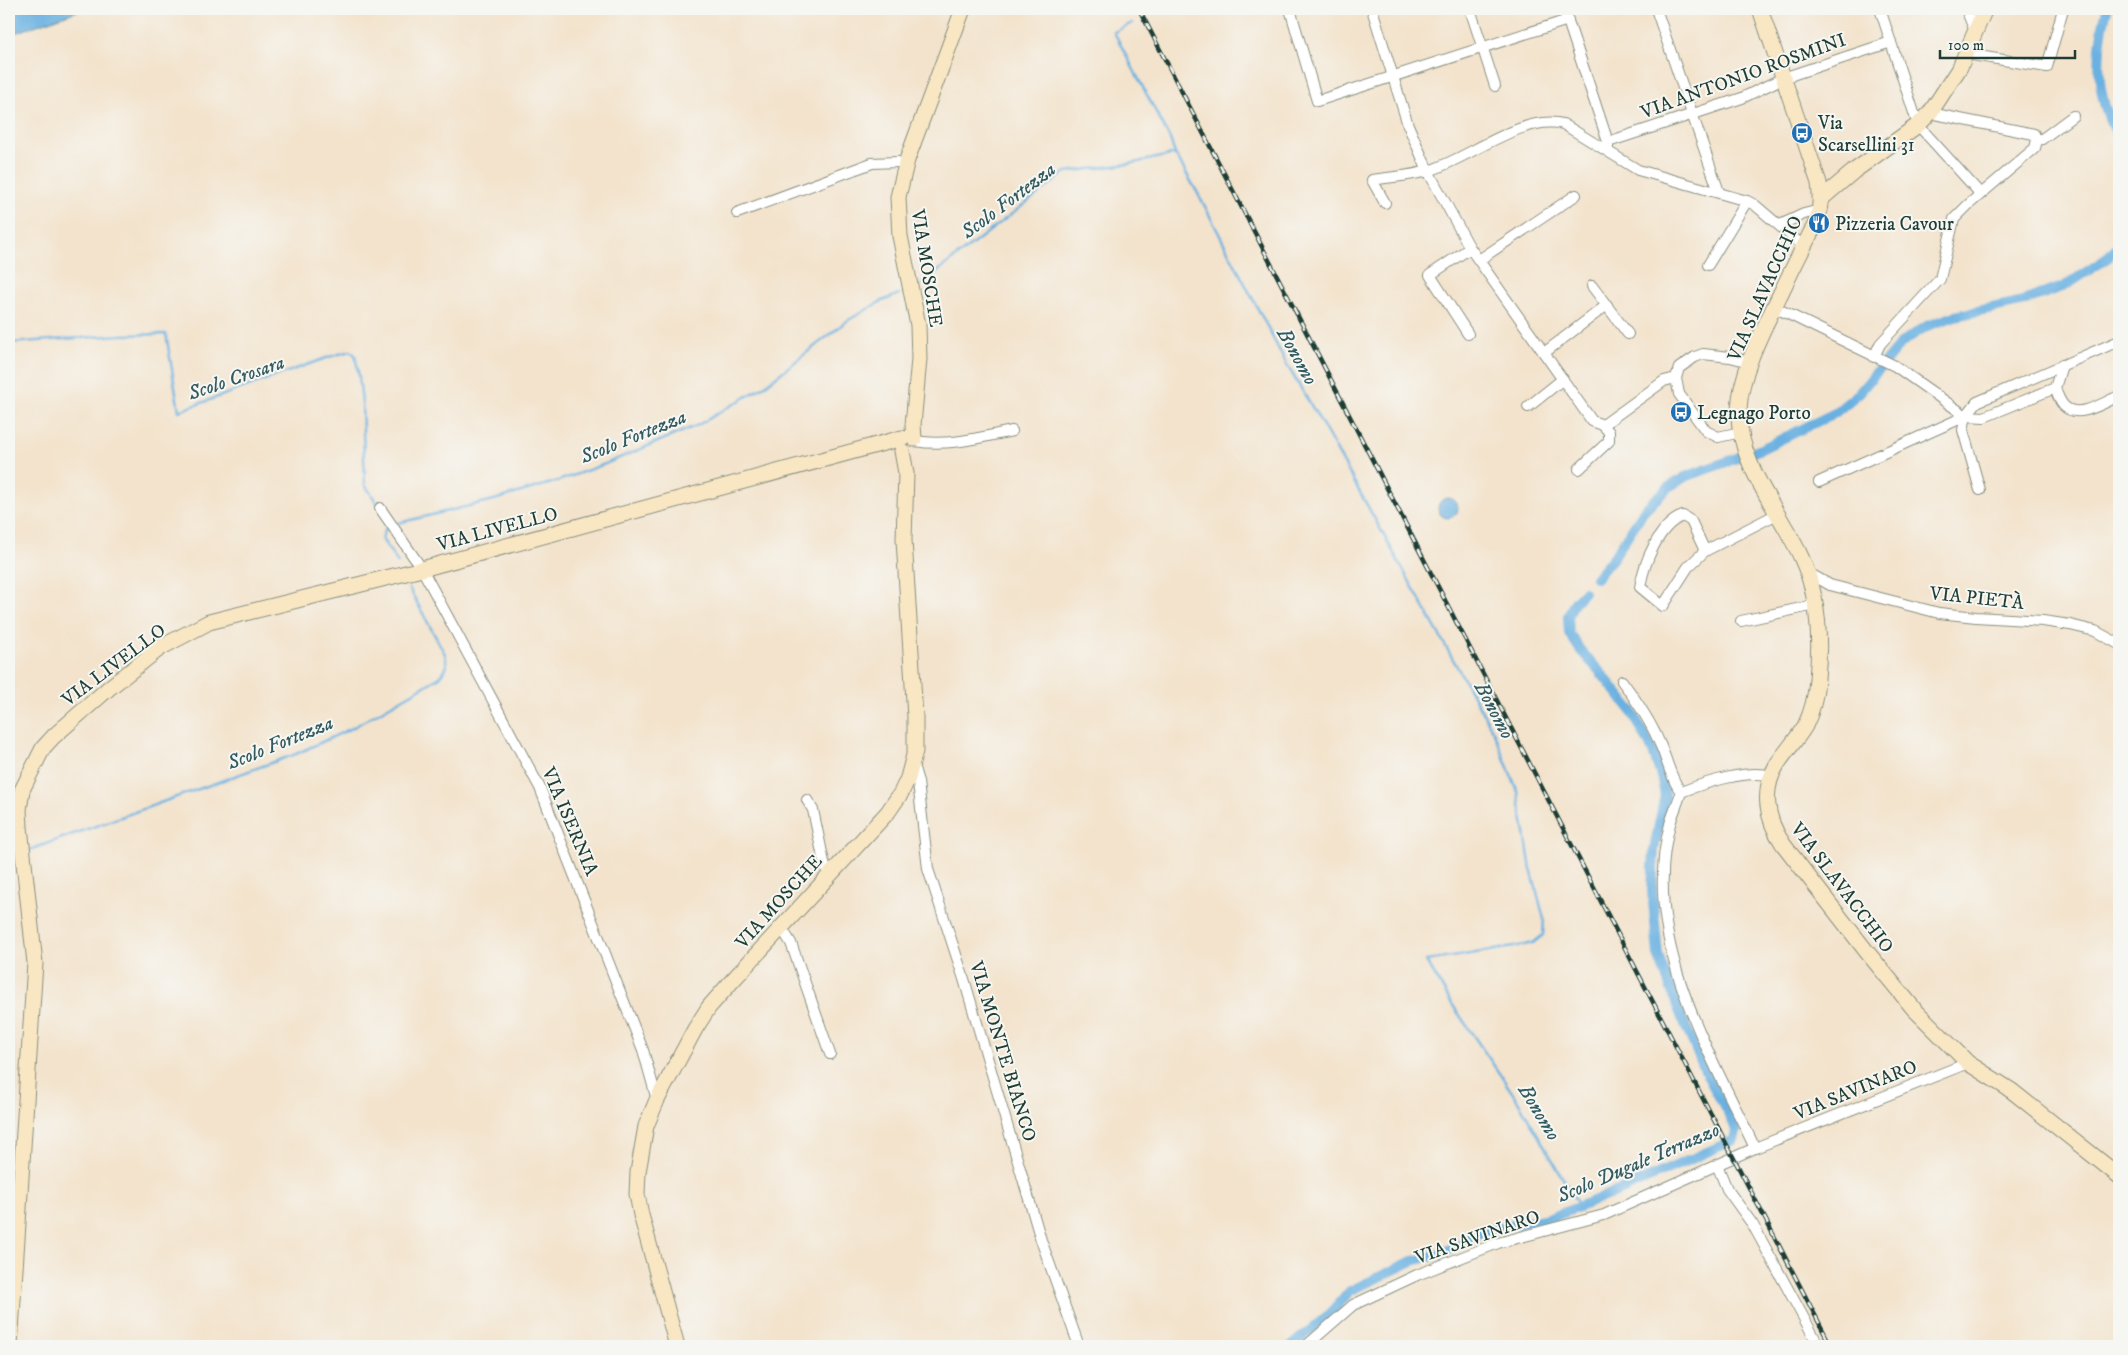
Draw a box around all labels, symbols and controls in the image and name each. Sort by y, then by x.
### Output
street label: VIA ANTONIO ROSMINI [1637,28,1849,125]
scale bar [1940,28,2076,60]
text: 100 m [1948,36,1984,55]
place label: Via Scarsellini 31 [1817,112,1915,157]
bus stop icon: Via Scarsellini 31 [1790,121,1814,145]
water label: Scolo Fortezza [956,157,1061,246]
street label: VIA MOSCHE [906,207,947,329]
restaurant icon: Pizzeria Cavour [1807,211,1831,235]
street label: VIA SLAVACCHIO [1723,212,1808,366]
place label: Pizzeria Cavour [1835,213,1954,236]
water label: Bonomo [1270,323,1322,390]
water label: Scolo Crosara [184,350,288,407]
bus stop icon: Legnago Porto [1669,400,1693,424]
place label: Legnago Porto [1697,402,1811,425]
water label: Scolo Fortezza [576,405,690,470]
street label: VIA LIVELLO [434,502,560,557]
street label: VIA PIETÀ [1928,580,2026,615]
street label: VIA LIVELLO [57,619,170,712]
water label: Bonomo [1468,677,1519,744]
water label: Scolo Fortezza [223,711,337,776]
street label: VIA ISERNIA [536,763,603,880]
street label: VIA SLAVACCHIO [1785,817,1898,958]
street label: VIA MOSCHE [730,850,827,955]
street label: VIA MONTE BIANCO [964,957,1041,1144]
street label: VIA SAVINARO [1790,1055,1920,1126]
water label: Bonomo [1512,1079,1565,1145]
water label: Scolo Dugale Terrazzo [1553,1118,1724,1209]
street label: VIA SAVINARO [1411,1205,1543,1270]

